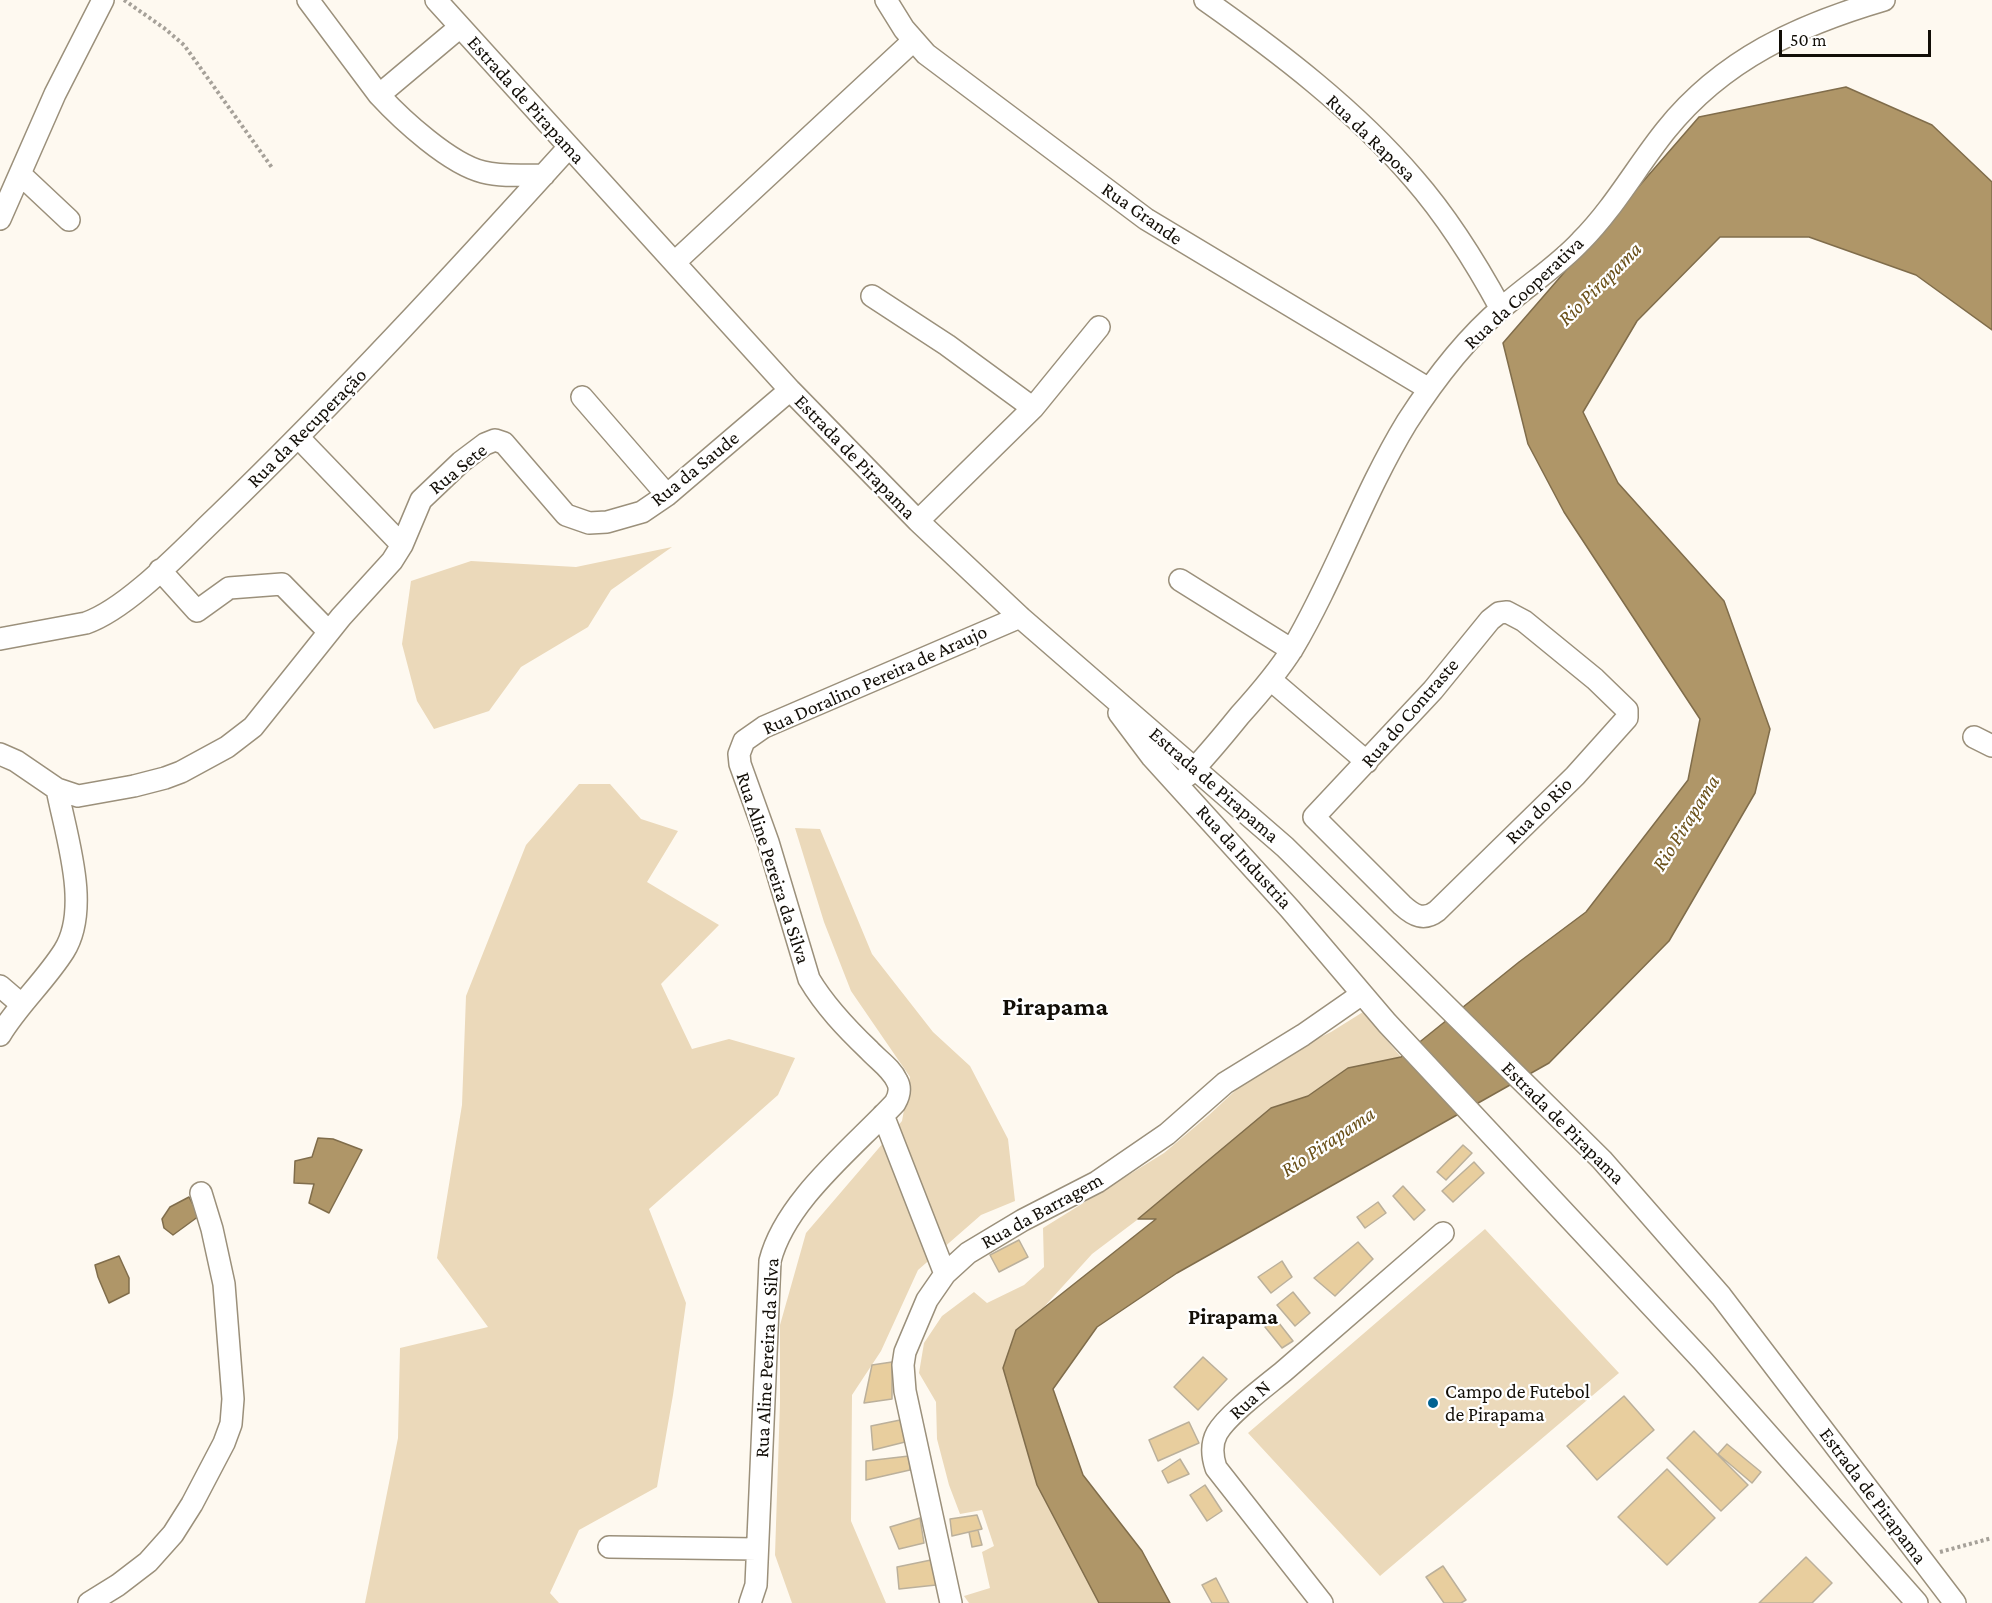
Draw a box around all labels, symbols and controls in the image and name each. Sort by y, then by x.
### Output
scale bar [1782,18,1934,56]
text: 50 m [1790,30,1827,50]
street label: Estrada de Pirapama [462,31,590,169]
street label: Rua da Raposa [1321,89,1421,187]
street label: Rua Grande [1097,177,1187,251]
street label: Rua da Cooperativa [1459,231,1589,355]
water label: Rio Pirapama [1553,237,1647,331]
street label: Rua da Recuperação [242,363,372,493]
street label: Estrada de Pirapama [789,390,921,524]
street label: Rua da Saude [646,426,744,512]
street label: Rua Sete [424,438,492,500]
street label: Rua Doralino Pereira de Araujo [759,620,991,740]
street label: Rua do Contraste [1356,654,1464,772]
street label: Estrada de Pirapama [1144,722,1284,848]
street label: Rua Aline Pereira da Silva [731,769,815,967]
water label: Rio Pirapama [1647,770,1725,876]
street label: Rua do Rio [1501,773,1577,849]
street label: Rua da Industria [1191,800,1297,914]
district label: Pirapama [1002,991,1108,1023]
street label: Estrada de Pirapama [1496,1056,1630,1190]
water label: Rio Pirapama [1276,1101,1380,1183]
street label: Rua da Barragem [977,1168,1107,1254]
street label: Rua Aline Pereira da Silva [750,1257,784,1459]
district label: Pirapama [1188,1304,1278,1330]
street label: Rua N [1224,1375,1276,1425]
place label: Campo de Futebol de Pirapama [1445,1380,1590,1427]
marker: Campo de Futebol de Pirapama [1426,1396,1440,1410]
street label: Estrada de Pirapama [1814,1423,1932,1569]

